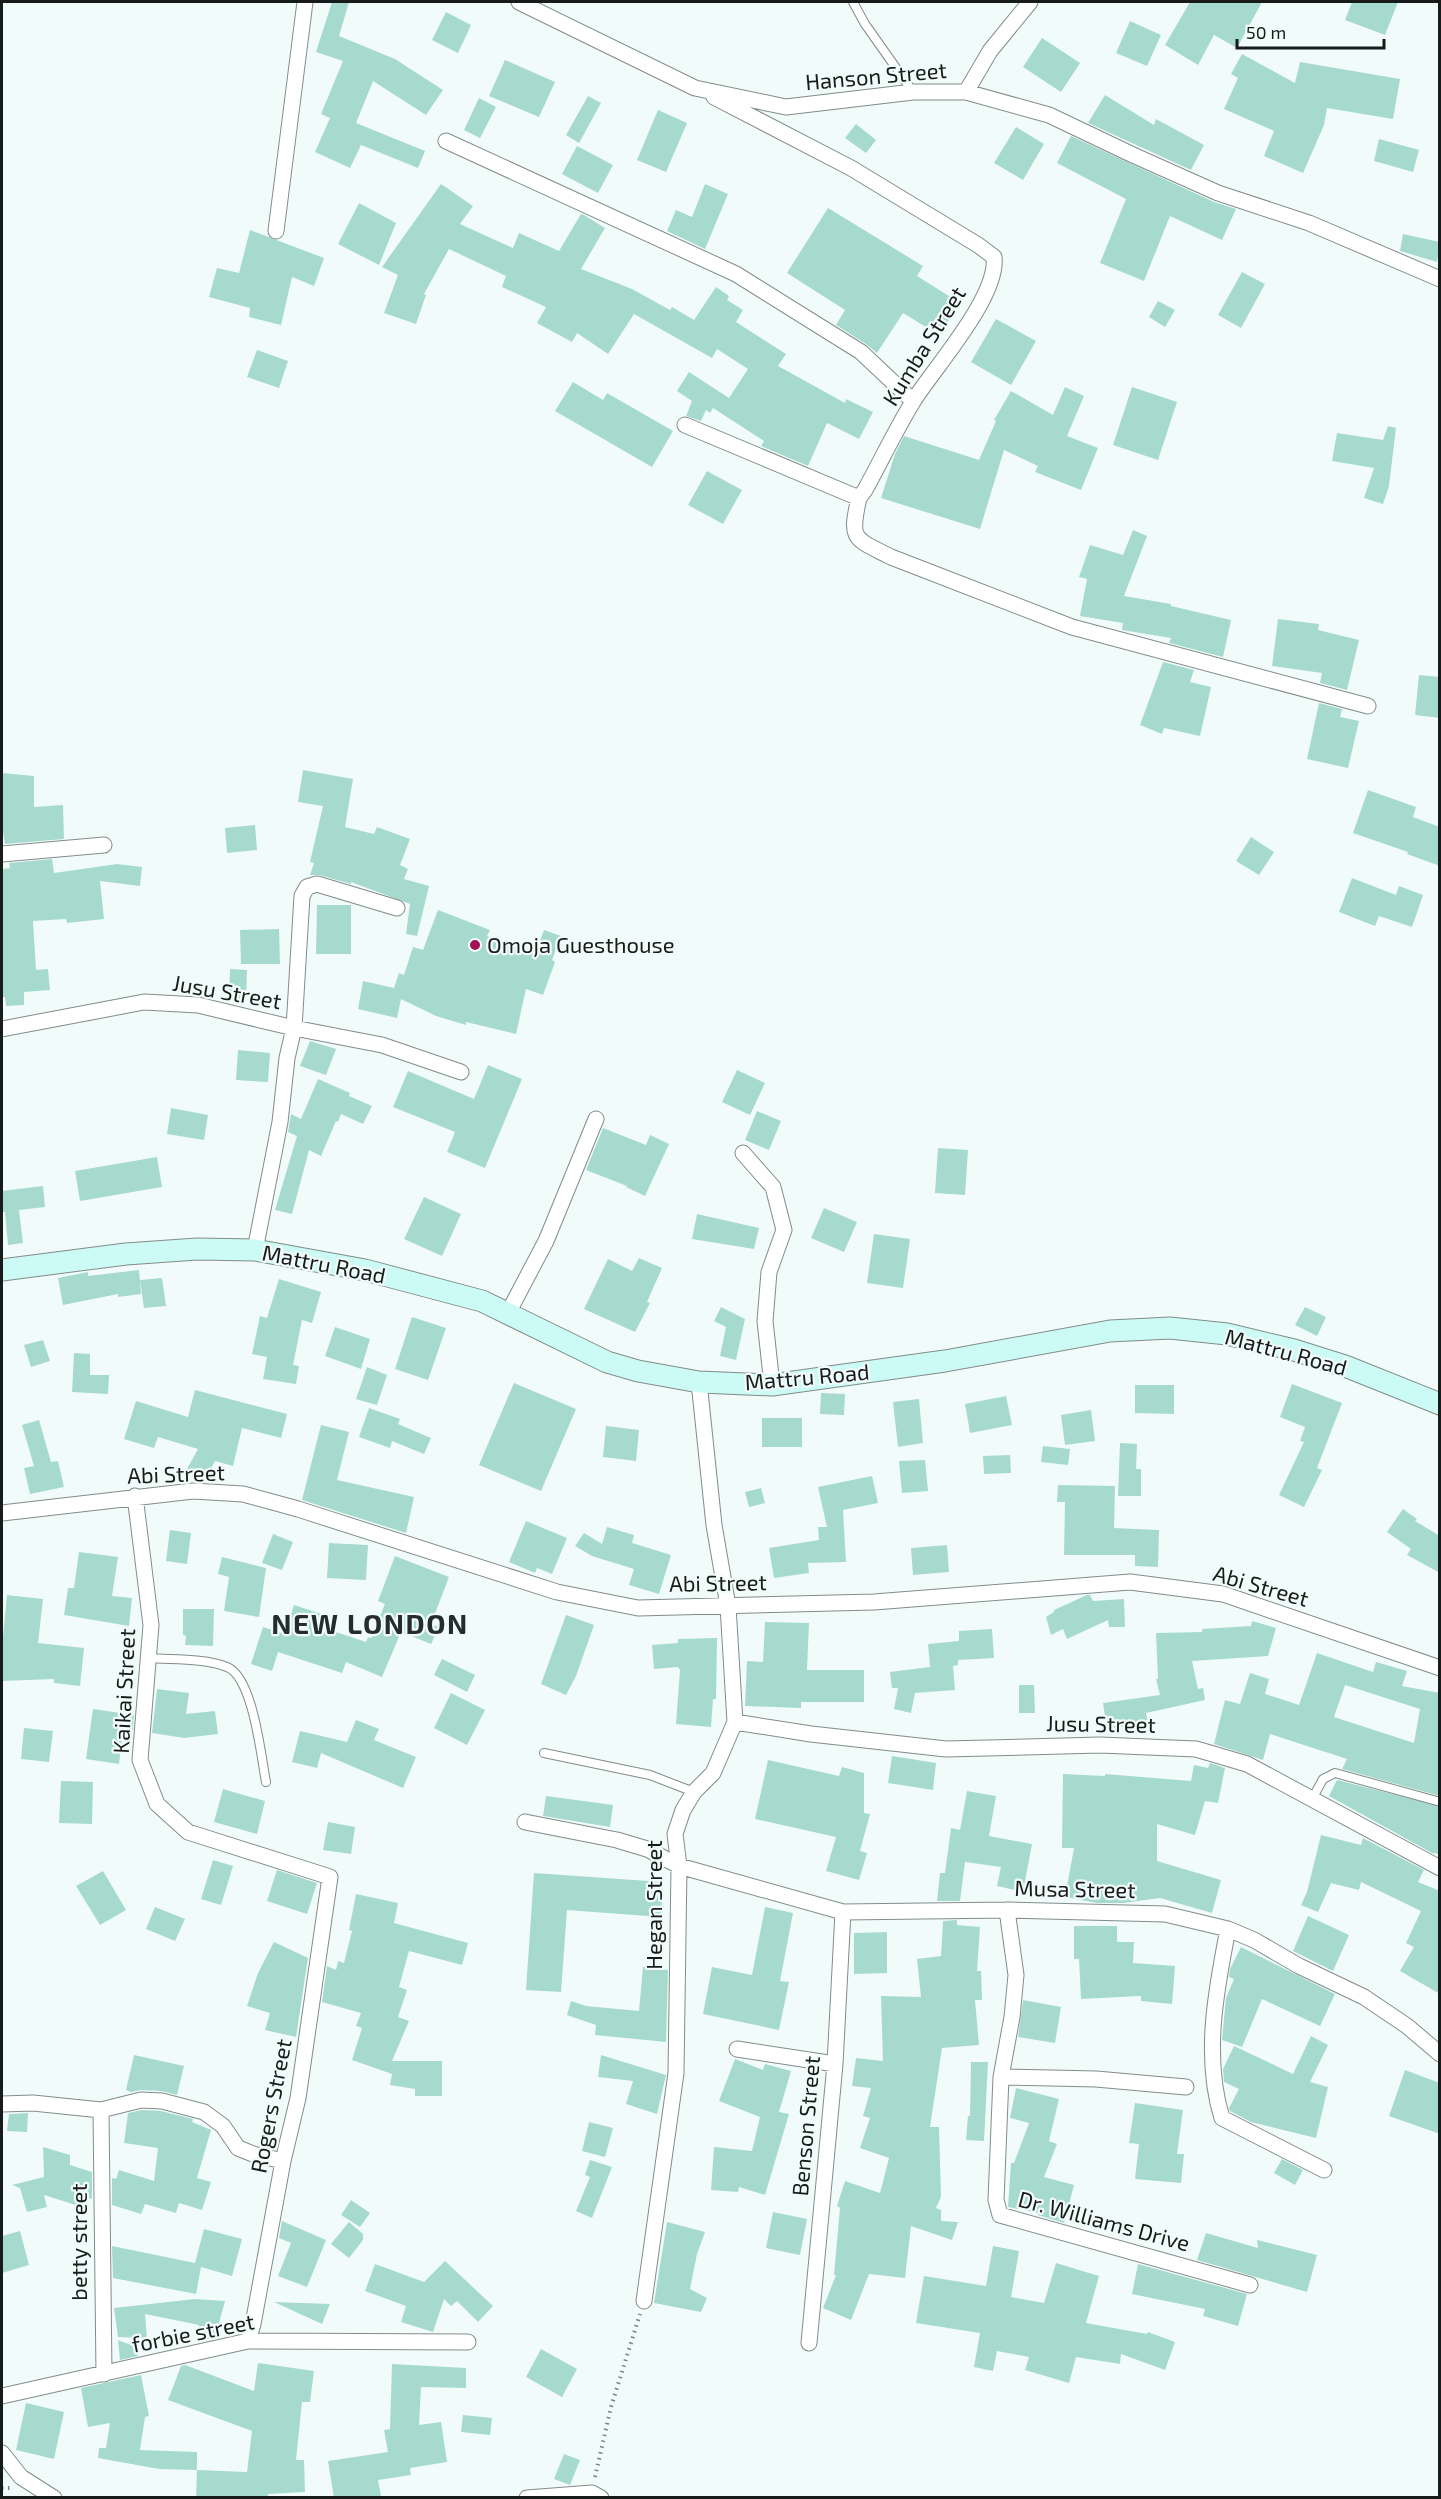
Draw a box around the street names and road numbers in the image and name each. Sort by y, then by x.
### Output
street label: Hanson Street [804,56,948,94]
street label: Kumba Street [876,281,970,410]
street label: Jusu Street [171,969,283,1013]
street label: Mattru Road [260,1238,388,1288]
street label: Mattru Road [1222,1322,1350,1380]
street label: Mattru Road [743,1358,870,1394]
street label: Abi Street [127,1458,225,1488]
street label: Abi Street [1211,1559,1312,1611]
street label: Abi Street [669,1568,767,1596]
street label: Kaikai Street [107,1628,139,1754]
street label: Jusu Street [1046,1709,1156,1737]
street label: Hegan Street [640,1840,666,1970]
street label: Musa Street [1014,1874,1136,1902]
street label: Rogers Street [244,2037,296,2175]
street label: Benson Street [786,2055,824,2197]
street label: betty street [65,2183,91,2301]
street label: Dr. Williams Drive [1016,2185,1193,2255]
street label: forbie street [129,2307,256,2357]

